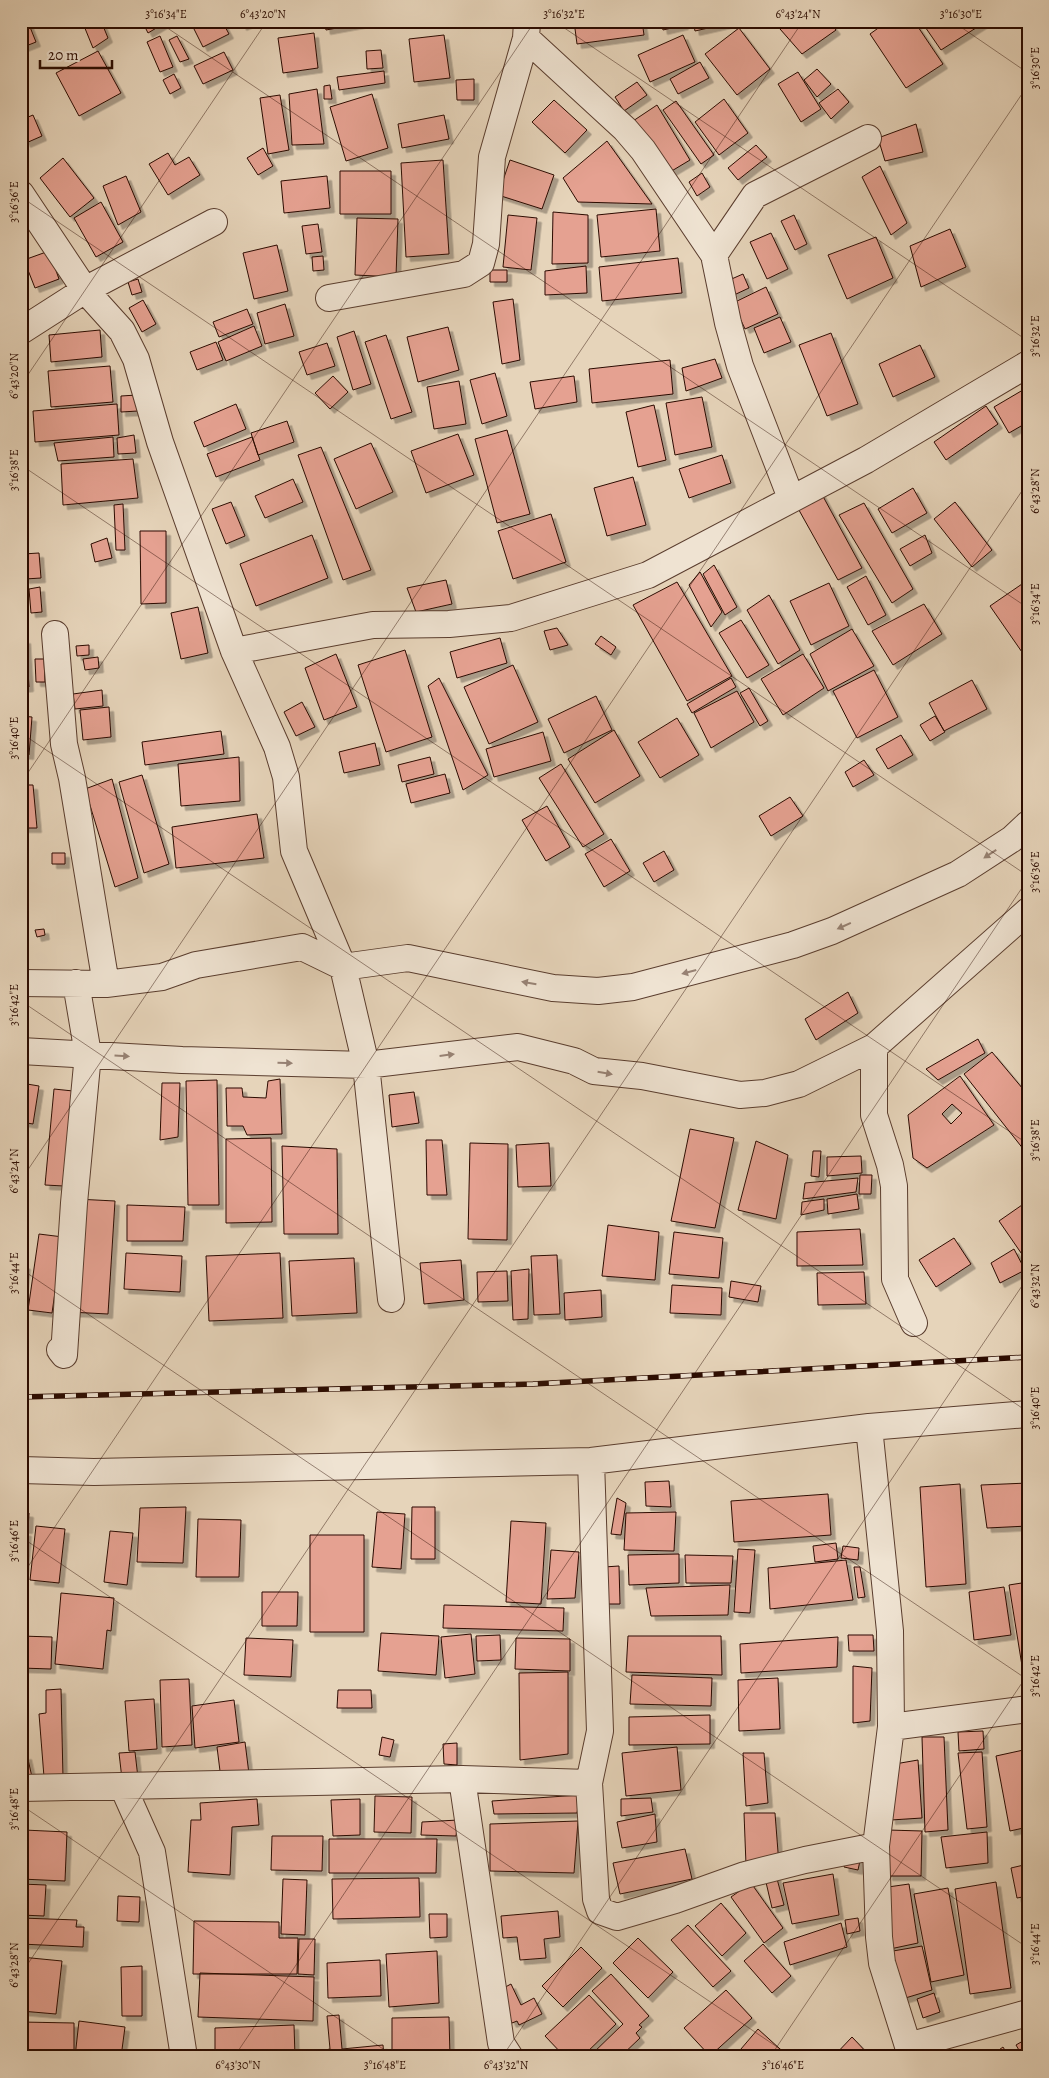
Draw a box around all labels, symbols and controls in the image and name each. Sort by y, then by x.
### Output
text: 3°16'34"E [145,6,187,22]
text: 6°43'20"N [240,6,286,22]
text: 3°16'32"E [543,6,585,22]
text: 6°43'24"N [775,6,821,22]
text: 3°16'30"E [940,6,982,22]
scale bar [40,38,112,70]
text: 20 m [48,45,79,65]
text: 3°16'30"E [1027,47,1043,89]
text: 3°16'36"E [6,181,22,223]
text: 3°16'32"E [1027,315,1043,357]
text: 6°43'20"N [6,353,22,399]
text: 3°16'38"E [6,449,22,491]
text: 6°43'28"N [1027,468,1043,514]
text: 3°16'34"E [1027,583,1043,625]
text: 3°16'40"E [6,717,22,759]
one-way arrow [983,849,996,858]
text: 3°16'36"E [1027,851,1043,893]
one-way arrow [837,922,851,930]
one-way arrow [681,969,696,977]
one-way arrow [521,979,537,987]
text: 3°16'42"E [6,984,22,1026]
one-way arrow [439,1051,455,1059]
one-way arrow [115,1052,131,1060]
one-way arrow [277,1059,293,1067]
one-way arrow [597,1069,613,1077]
text: 3°16'38"E [1027,1119,1043,1161]
text: 6°43'24"N [6,1148,22,1194]
text: 3°16'44"E [6,1252,22,1294]
text: 6°43'32"N [1027,1263,1043,1308]
text: 3°16'40"E [1027,1387,1043,1429]
text: 3°16'46"E [6,1520,22,1562]
text: 3°16'42"E [1027,1655,1043,1697]
text: 3°16'48"E [6,1788,22,1830]
text: 3°16'44"E [1027,1923,1043,1965]
text: 6°43'28"N [6,1942,22,1988]
text: 6°43'30"N [215,2057,261,2073]
text: 3°16'48"E [364,2057,406,2073]
text: 6°43'32"N [484,2057,529,2073]
text: 3°16'46"E [762,2057,804,2073]

